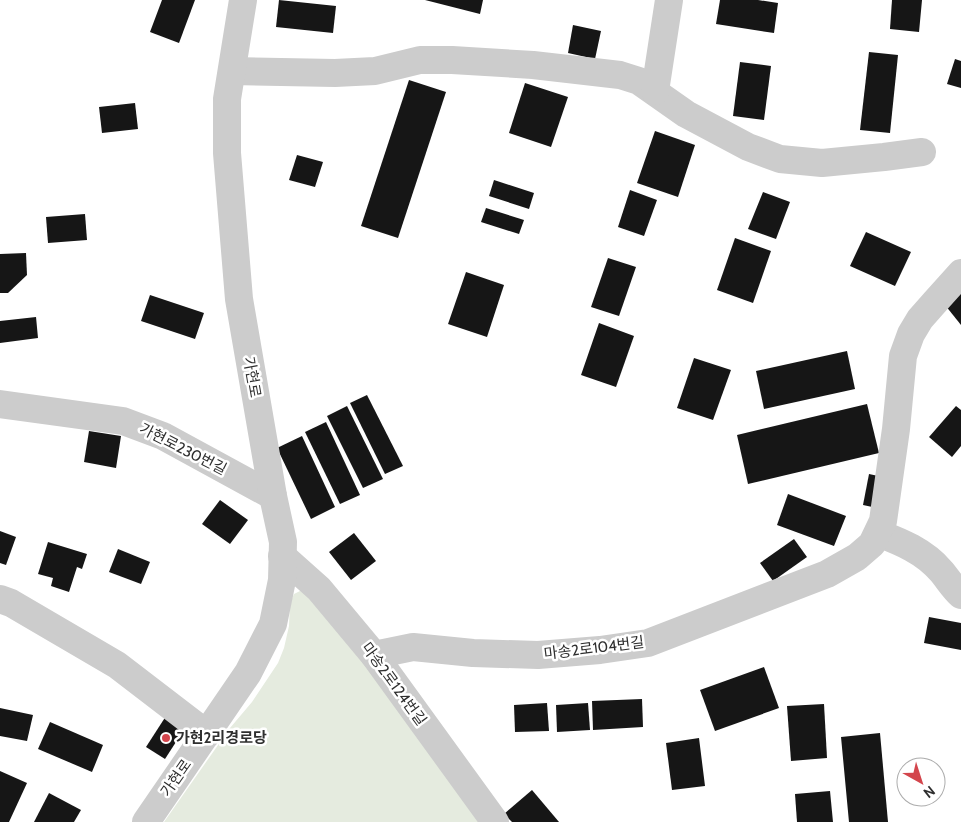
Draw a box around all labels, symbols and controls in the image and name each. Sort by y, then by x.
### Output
street label: 가현로 [240,355,264,399]
street label: 가현로230번길 [136,419,230,479]
street label: 마송2로104번길 [543,633,645,663]
street label: 마송2로124번길 [358,639,430,729]
place label: 가현2리경로당 [176,729,267,747]
marker: 가현2리경로당 [160,732,172,744]
street label: 가현로 [157,756,195,800]
north arrow [896,757,946,807]
text: N [920,782,939,802]

